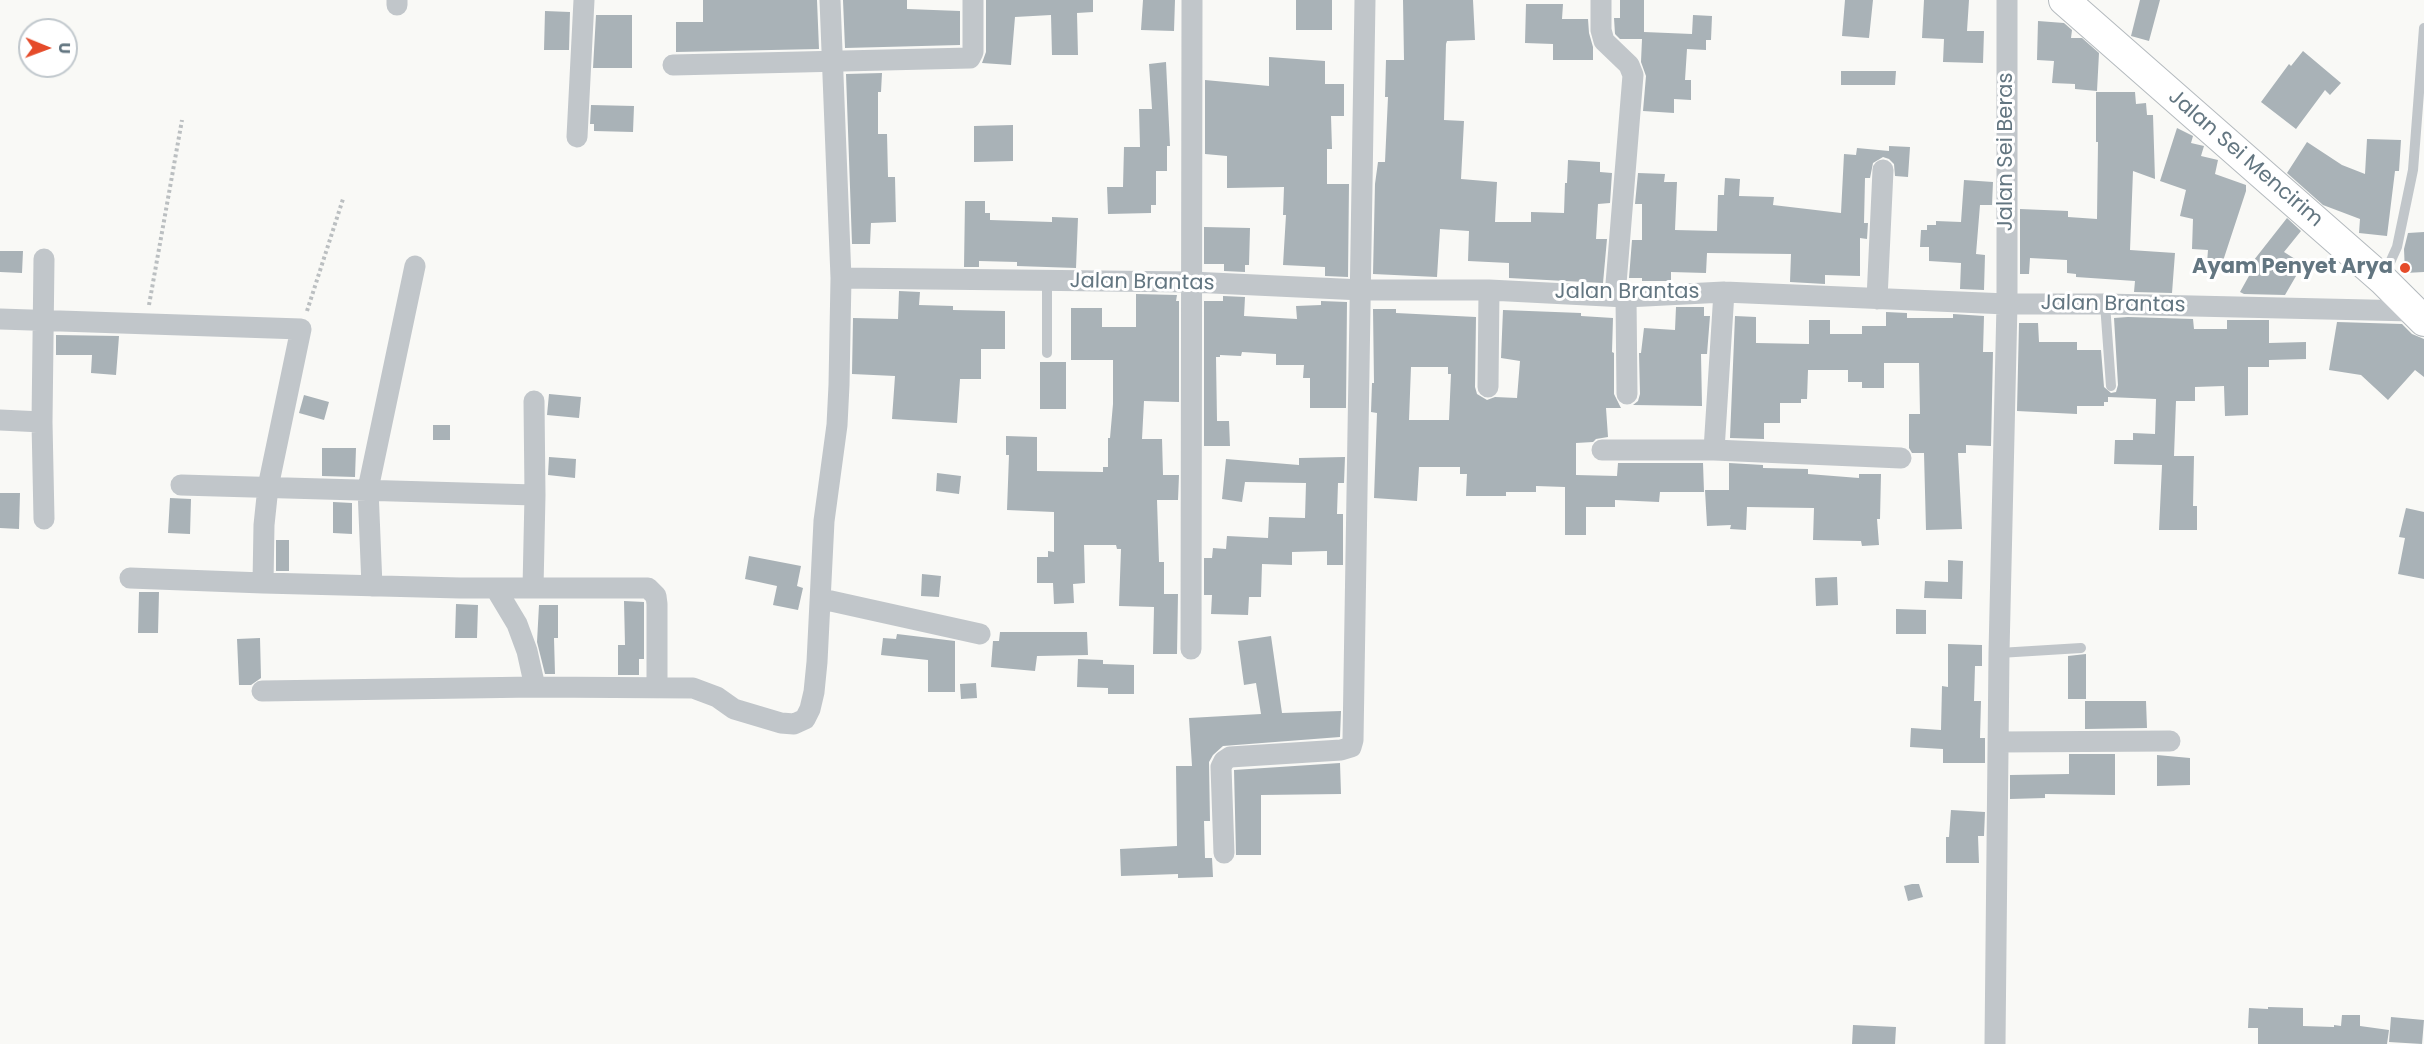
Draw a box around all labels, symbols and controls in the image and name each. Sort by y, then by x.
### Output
north arrow [18,18,78,78]
text: U [53,42,76,54]
street label: Jalan Sei Beras [1994,73,2020,231]
street label: Jalan Sei Mencirim [2162,85,2328,233]
place label: Ayam Penyet Arya [2192,255,2393,281]
marker: Ayam Penyet Arya [2398,261,2412,275]
street label: Jalan Brantas [1069,269,1215,297]
street label: Jalan Brantas [1555,280,1699,306]
street label: Jalan Brantas [2040,291,2186,319]

